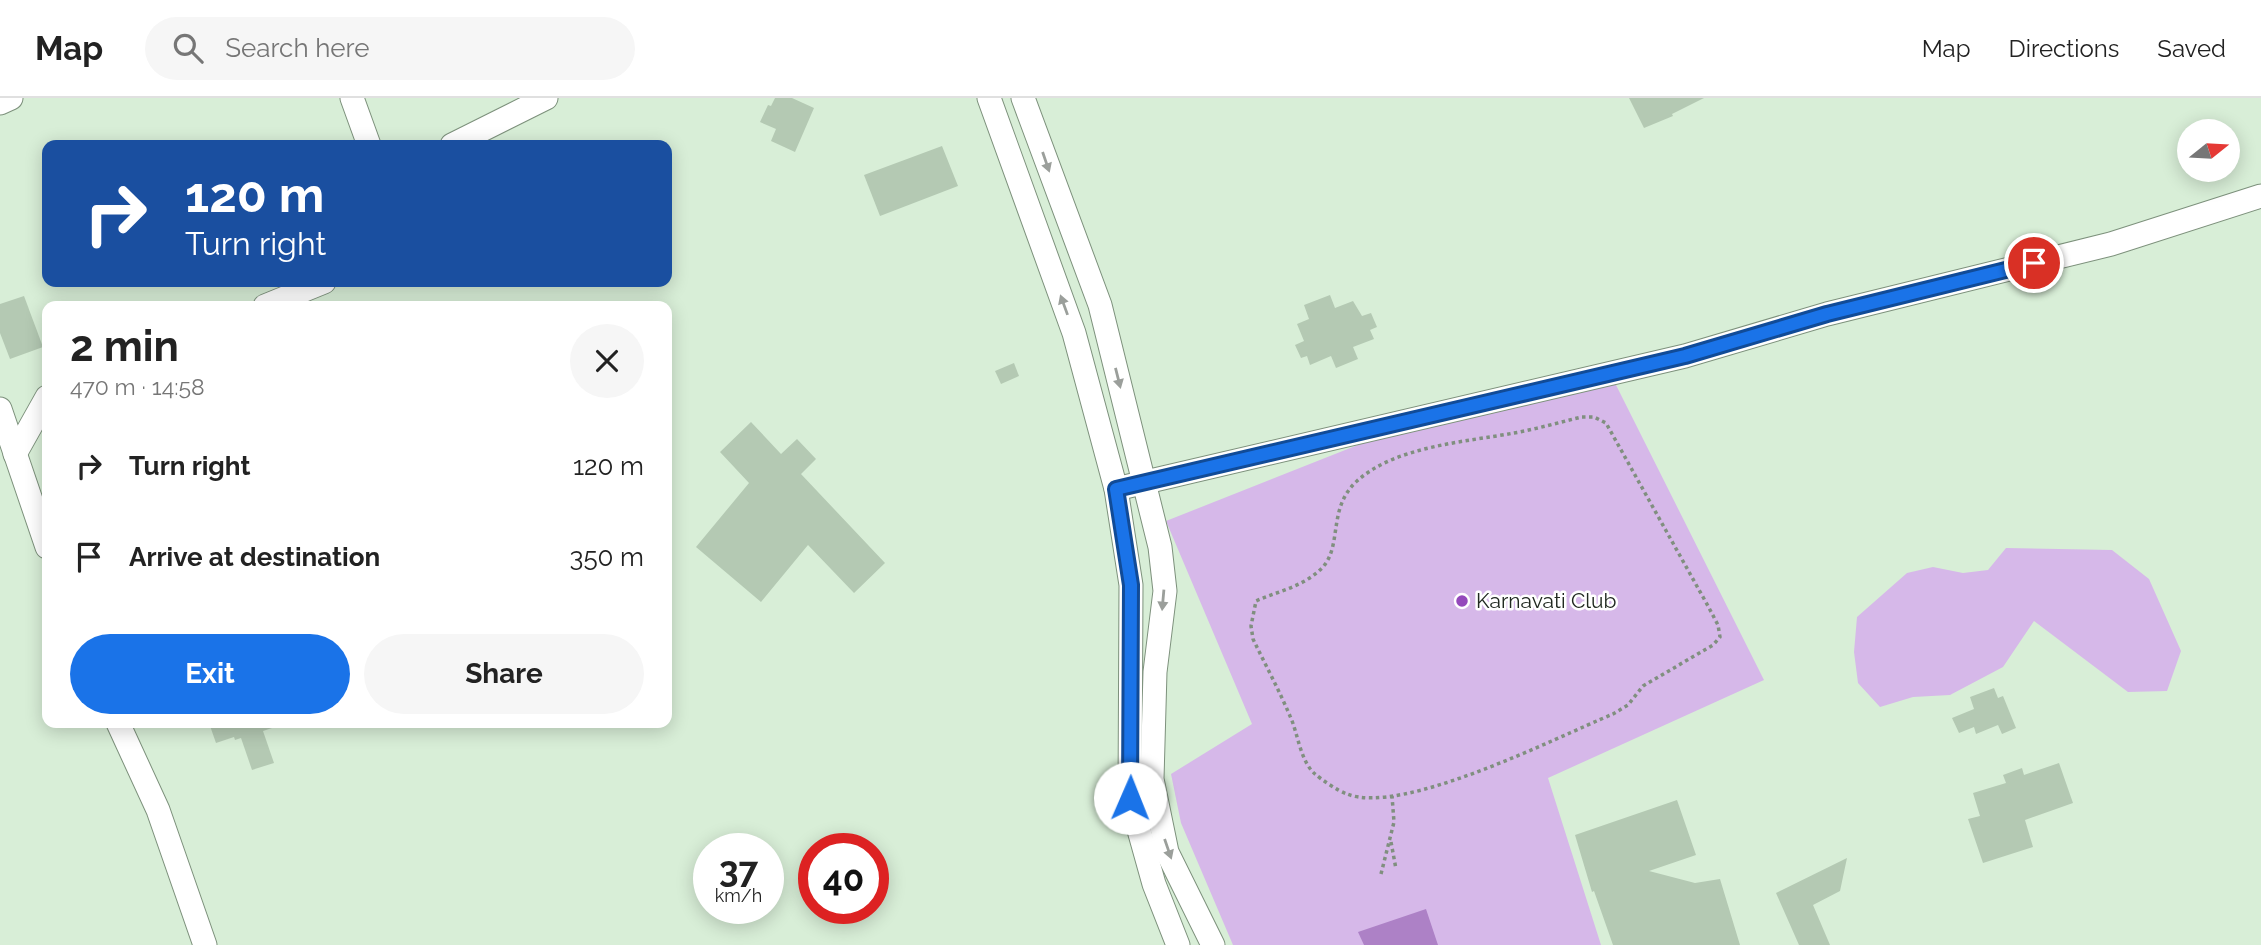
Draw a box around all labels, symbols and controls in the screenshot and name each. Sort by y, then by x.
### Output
search box [145,17,635,80]
text: Map [35,29,103,68]
icon: search [169,29,207,67]
text: Search here [225,33,370,63]
text: Map [1922,34,1971,63]
text: Directions [2009,34,2119,63]
text: Saved [2157,34,2226,63]
north arrow [2177,119,2240,182]
map controls [2177,119,2240,182]
one-way arrow [1041,152,1052,173]
text: 120 m [185,166,324,223]
icon: right [70,168,161,259]
text: Turn right [185,225,326,262]
pin [2004,233,2064,293]
icon: arrive [2015,244,2053,282]
one-way arrow [1058,295,1069,316]
text: 2 min [70,322,179,371]
button: close [570,324,644,398]
one-way arrow [1113,367,1124,389]
text: 470 m · 14:58 [70,373,205,400]
icon: right [70,447,108,485]
text: Turn right [129,451,250,481]
text: 120 m [573,451,644,481]
icon: arrive [70,538,108,576]
text: Arrive at destination [129,542,380,572]
text: 350 m [570,542,644,572]
place label: Karnavati Club [1476,588,1617,613]
one-way arrow [1157,589,1168,611]
marker: Karnavati Club [1454,593,1470,609]
button: Exit [70,634,350,714]
button: Share [364,634,644,714]
position arrow [1093,761,1167,835]
speed limit sign: 40 [798,833,889,924]
one-way arrow [1163,839,1173,860]
text: 37 [719,849,758,890]
text: km/h [715,885,762,906]

